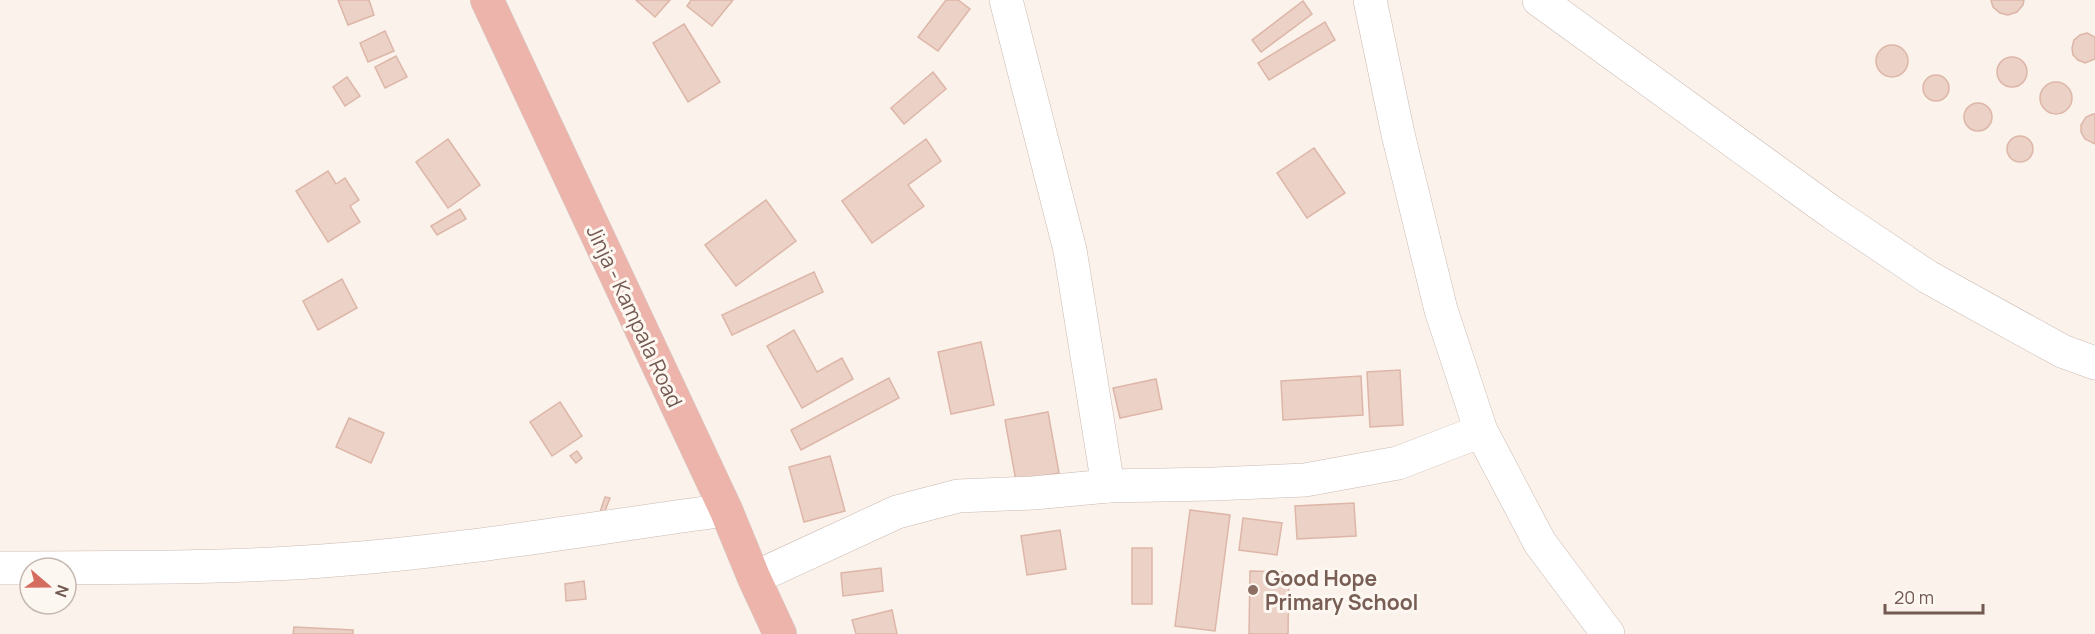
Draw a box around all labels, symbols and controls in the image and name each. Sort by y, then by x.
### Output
street label: Jinja - Kampala Road [581,220,689,412]
north arrow [18,556,78,616]
place label: Good Hope Primary School [1265,564,1419,616]
scale bar [1885,577,1982,615]
text: N [50,582,74,600]
marker: Good Hope Primary School [1246,583,1260,597]
text: 20 m [1894,585,1934,609]

